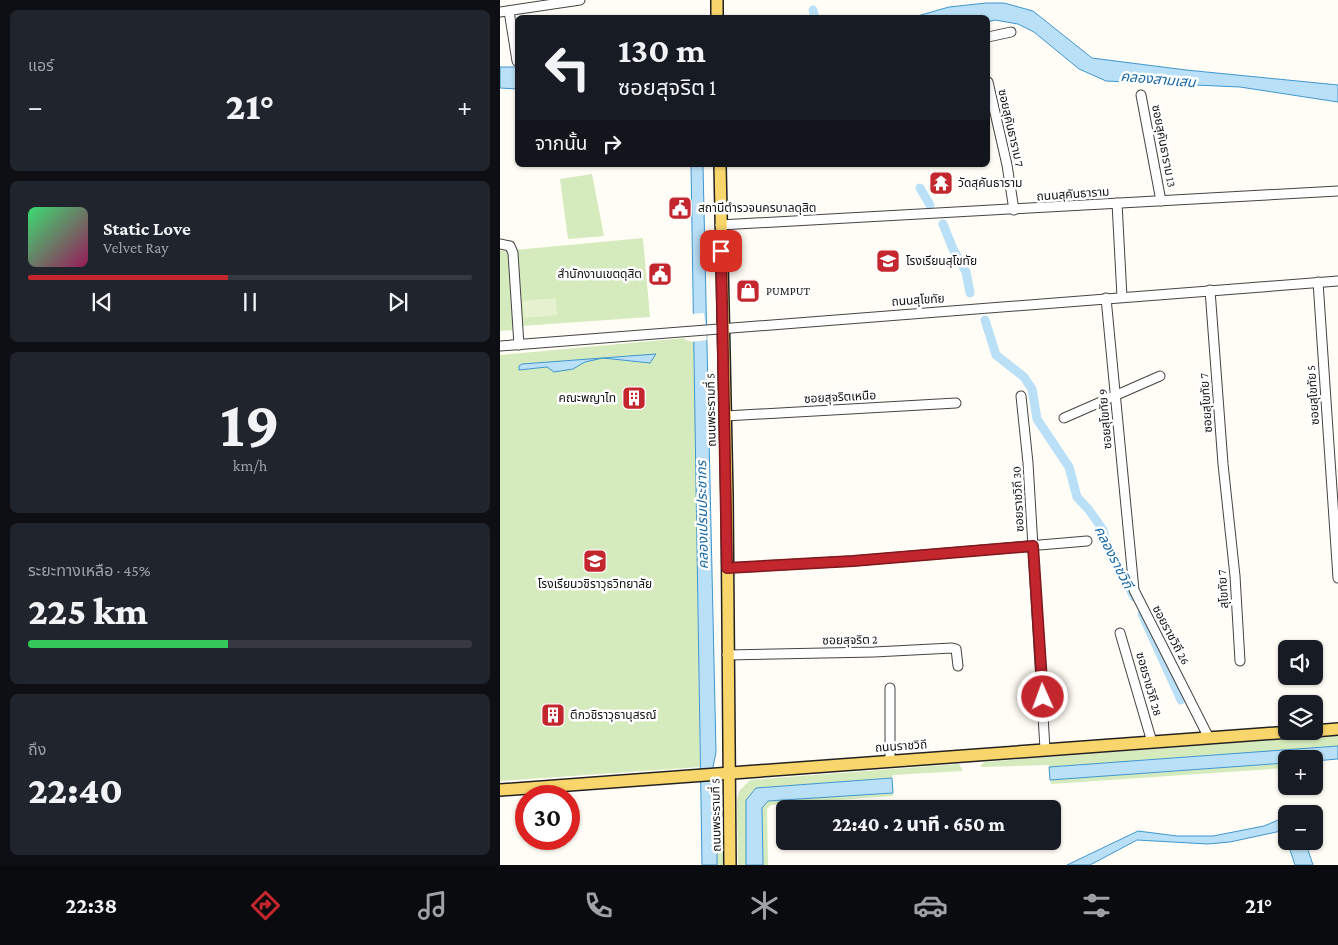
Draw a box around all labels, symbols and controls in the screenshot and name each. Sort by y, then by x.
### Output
text: 130 m [618,31,706,70]
icon: left [535,35,600,100]
text: แอร์ [28,57,54,74]
water label: คลองสามเสน [1120,68,1197,90]
text: ซอยสุจริต 1 [618,75,716,100]
text: 21° [226,85,274,127]
street label: ซอยสุคันธาราม 7 [995,88,1027,169]
text: − [28,91,43,122]
text: + [457,91,472,122]
street label: ซอยสุคันธาราม 13 [1149,104,1179,189]
icon: right [598,130,626,158]
text: จากนั้น [535,133,588,154]
temple icon: วัดสุคันธาราม [928,170,954,196]
place label: วัดสุคันธาราม [958,176,1022,190]
street label: ถนนสุคันธาราม [1036,184,1110,204]
public building icon: สถานีตำรวจนครบาลดุสิต [667,195,693,221]
place label: สถานีตำรวจนครบาลดุสิต [698,201,816,215]
text: Static Love [103,218,191,239]
pin [700,230,742,272]
icon: arrive [707,237,735,265]
text: Velvet Ray [103,239,169,256]
school or university icon: โรงเรียนสุโขทัย [875,248,901,274]
place label: โรงเรียนสุโขทัย [906,254,977,268]
public building icon: สำนักงานเขตดุสิต [647,261,673,287]
place label: สำนักงานเขตดุสิต [558,267,642,281]
shop icon: PUMPUT [735,278,761,304]
place label: PUMPUT [766,284,811,298]
icon: previous [88,288,116,316]
icon: pause [236,288,264,316]
icon: next [384,288,412,316]
street label: ถนนสุโขทัย [891,291,945,309]
street label: ซอยสุโขทัย 5 [1304,365,1322,425]
street label: ซอยสุโขทัย 7 [1197,372,1215,433]
street label: ถนนพระรามที่ 5 [701,373,719,447]
building icon: คณะพญาไท [621,385,647,411]
text: 19 [220,388,280,460]
street label: ซอยสุจริตเหนือ [804,388,877,406]
street label: ซอยสุโขทัย 9 [1095,388,1115,450]
place label: คณะพญาไท [559,391,616,405]
text: km/h [233,457,267,474]
water label: คลองเปรมประชากร [693,459,711,569]
street label: ซอยราชวิถี 30 [1009,466,1027,532]
water label: คลองราชวิถี [1092,523,1137,593]
school or university icon: โรงเรียนวชิราวุธวิทยาลัย [582,548,608,574]
text: ระยะทางเหลือ · 45% [28,562,151,579]
street label: สุโขทัย 7 [1215,568,1231,609]
place label: โรงเรียนวชิราวุธวิทยาลัย [538,577,652,591]
text: 225 km [28,590,148,632]
street label: ซอยราชวิถี 26 [1150,603,1192,667]
street label: ซอยสุจริต 2 [822,633,878,647]
map controls [1278,640,1323,850]
button: sound [1278,640,1323,685]
street label: ซอยราชวิถี 28 [1133,651,1165,717]
position arrow [1016,670,1068,722]
button: layers [1278,695,1323,740]
building icon: ตึกวชิราวุธานุสรณ์ [540,702,566,728]
place label: ตึกวชิราวุธานุสรณ์ [570,708,656,722]
street label: ถนนราชวิถี [874,737,928,755]
text: ถึง [28,741,46,758]
button: + [1278,750,1323,795]
text: 22:40 [28,769,123,811]
street label: ถนนพระรามที่ 5 [706,778,724,852]
speed limit sign: 30 [515,785,580,850]
button: − [1278,805,1323,850]
text: 22:40 · 2 นาที · 650 m [832,814,1005,835]
icon: directions [248,888,283,923]
icon: music [415,888,450,923]
icon: phone [581,888,616,923]
icon: climate [747,888,782,923]
icon: car [913,888,948,923]
icon: filters [1079,888,1114,923]
text: 22:38 [66,893,117,918]
text: 21° [1245,893,1272,918]

